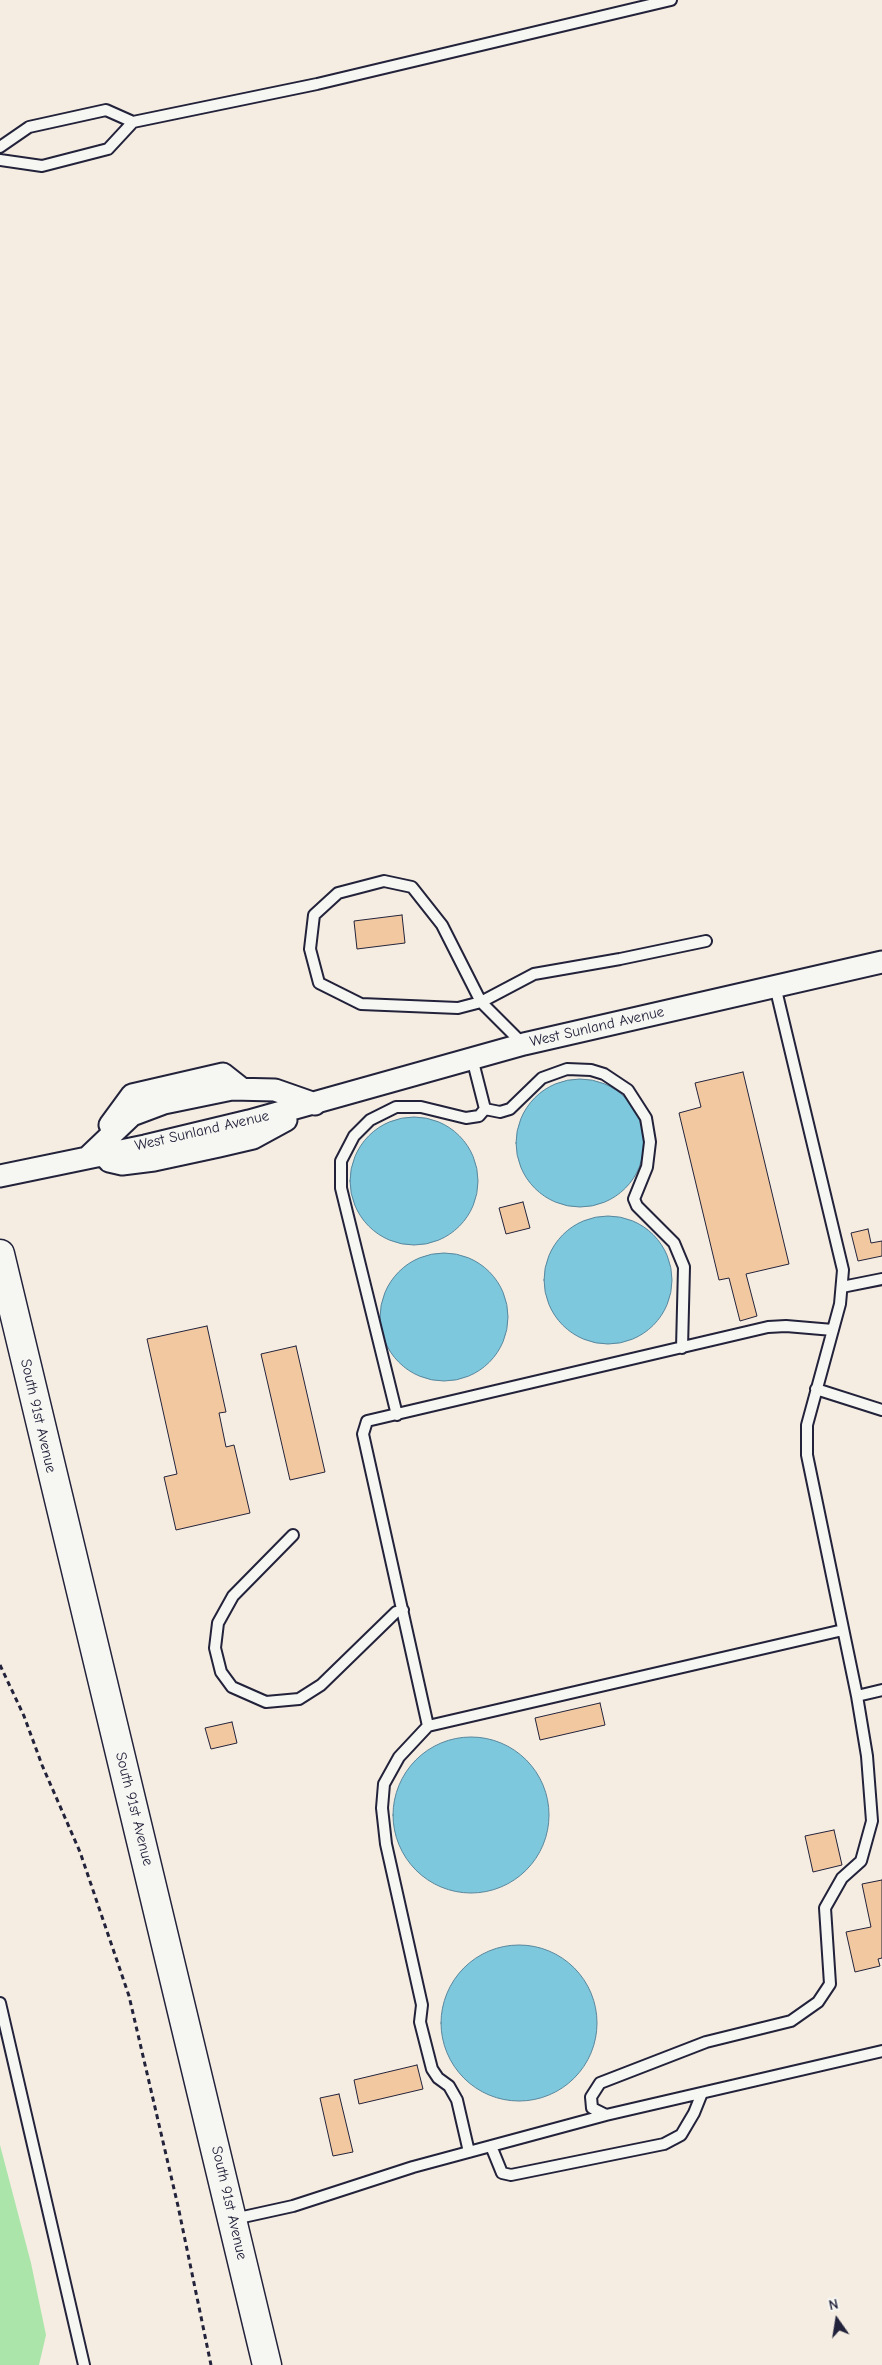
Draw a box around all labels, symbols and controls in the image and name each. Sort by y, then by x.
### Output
street label: West Sunland Avenue [528,1003,666,1051]
street label: West Sunland Avenue [133,1107,271,1155]
street label: South 91st Avenue [16,1357,60,1475]
street label: South 91st Avenue [111,1750,157,1868]
street label: South 91st Avenue [207,2144,251,2262]
north arrow [812,2295,862,2345]
text: N [827,2296,840,2314]

